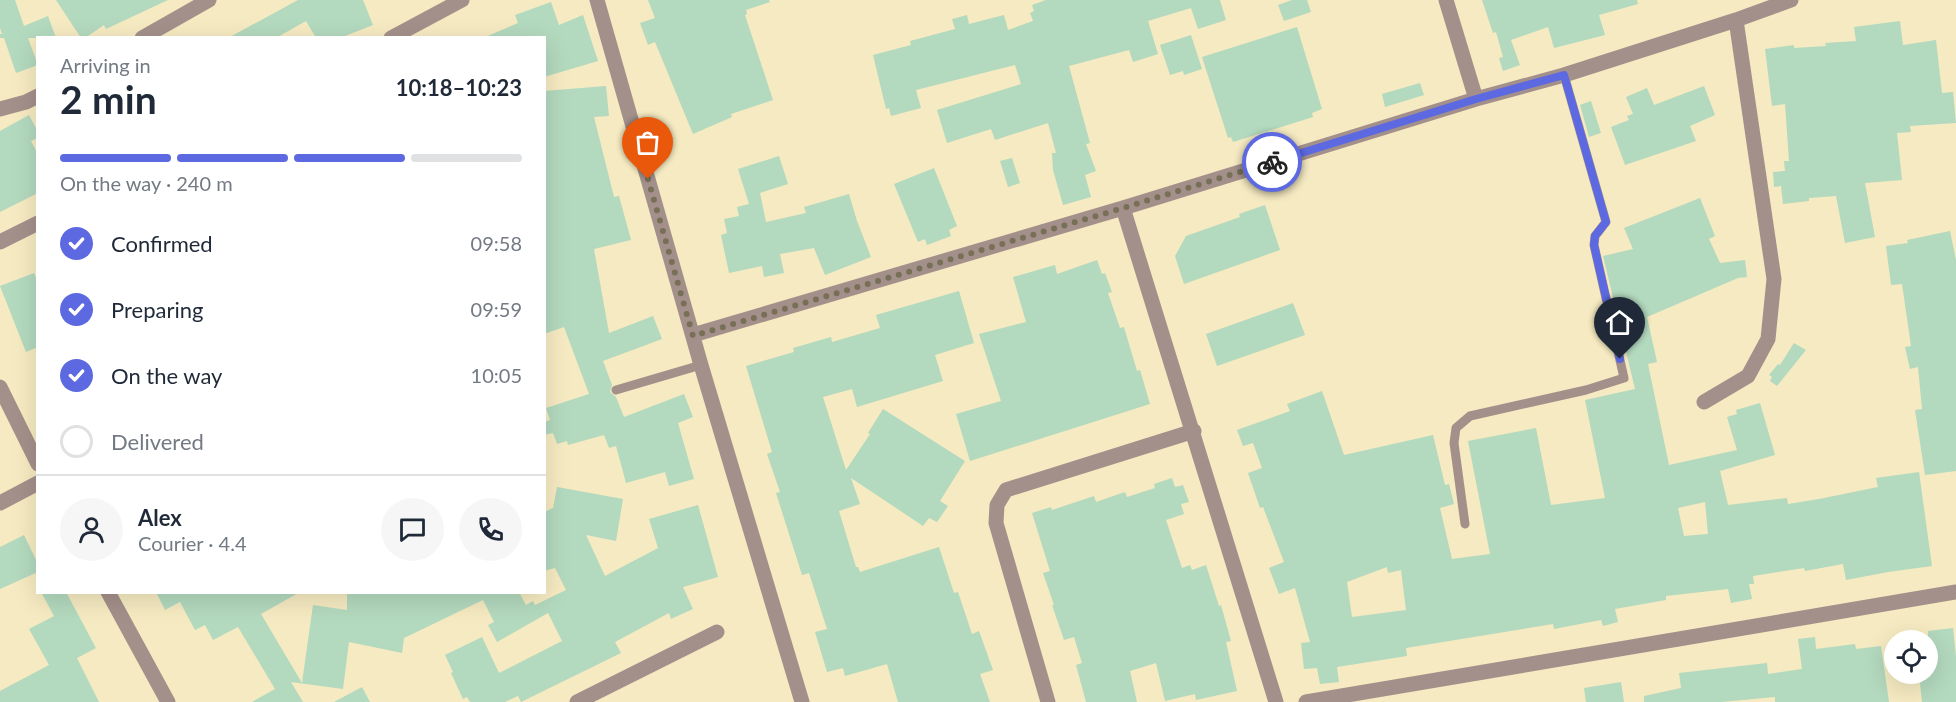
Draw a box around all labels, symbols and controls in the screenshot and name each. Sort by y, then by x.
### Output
text: Arriving in [60,53,151,77]
text: 10:18–10:23 [396,74,522,101]
text: 2 min [60,76,157,122]
pin [622,117,673,179]
icon: bag [631,126,664,159]
courier [1242,132,1302,192]
icon: bike [1256,146,1289,179]
text: On the way · 240 m [60,171,233,195]
icon: check [60,227,93,260]
text: Confirmed [111,230,213,257]
text: 09:58 [471,231,522,255]
icon: check [60,293,93,326]
text: Preparing [111,296,203,323]
text: 09:59 [471,297,522,321]
pin [1594,297,1645,359]
icon: home [1603,306,1636,339]
icon: check [60,359,93,392]
text: On the way [111,362,222,389]
text: 10:05 [471,363,522,387]
text: Delivered [111,428,204,455]
button: person [60,498,123,561]
button: chat [381,498,444,561]
button: phone [459,498,522,561]
text: Alex [138,504,182,531]
text: Courier · 4.4 [138,531,247,555]
map controls [1884,630,1938,684]
button: locate [1884,630,1938,684]

